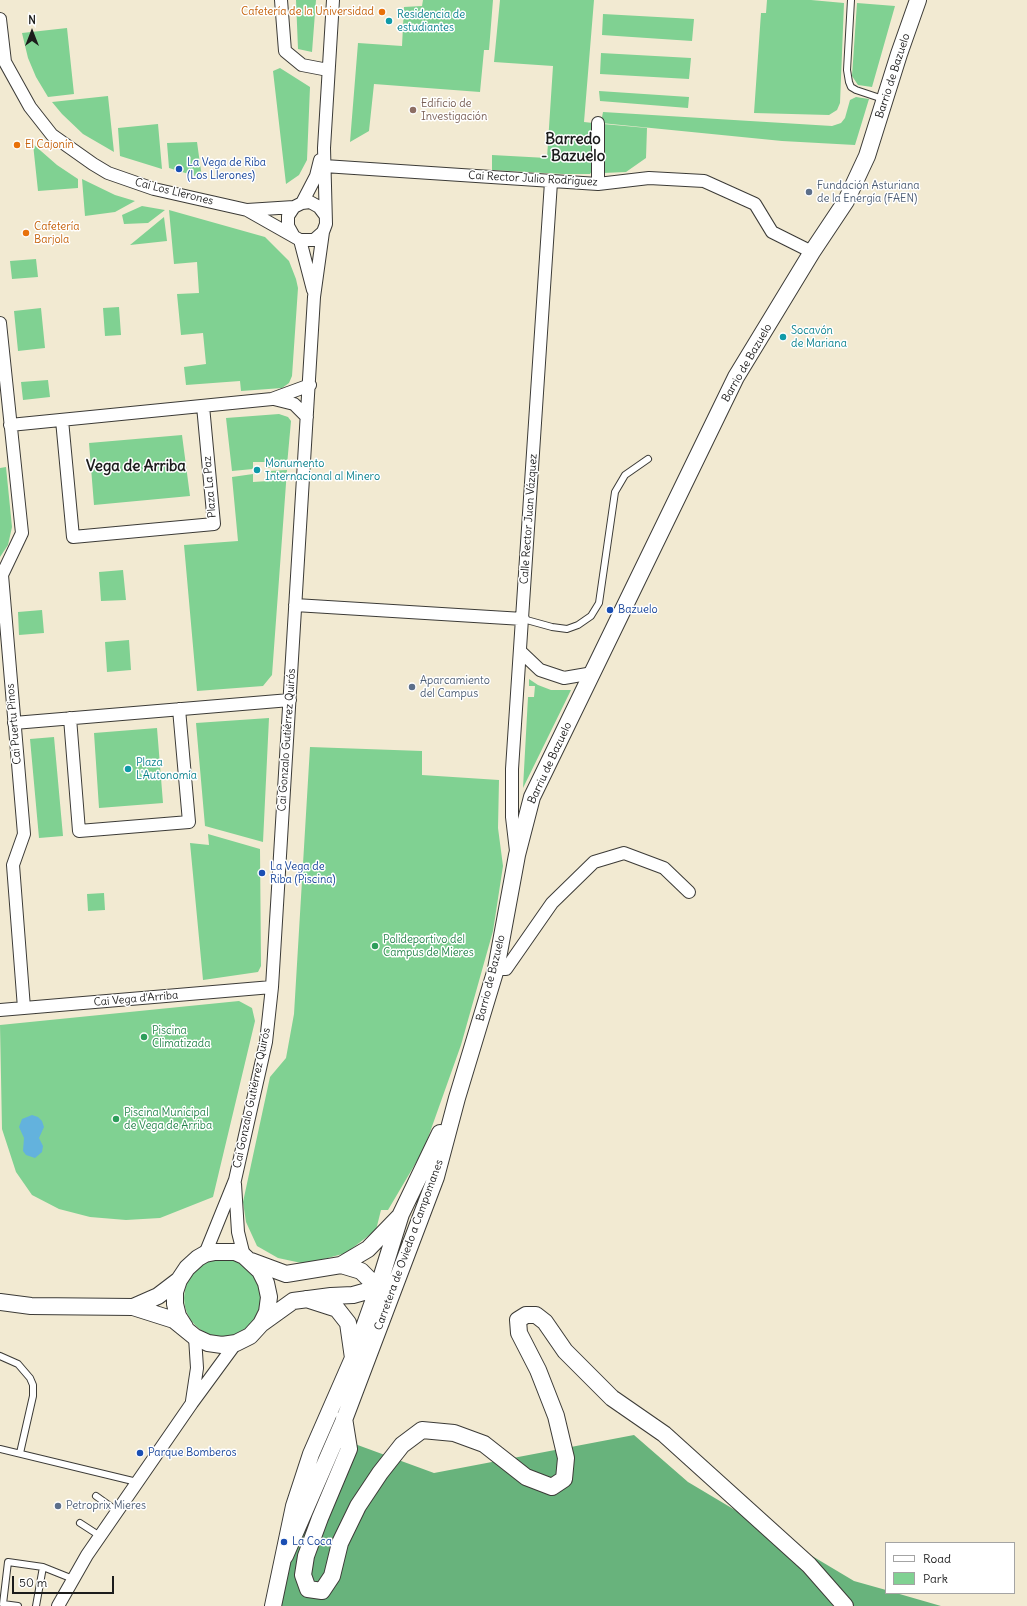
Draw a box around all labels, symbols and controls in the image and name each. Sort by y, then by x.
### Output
place label: Cafetería de la Universidad [241,5,374,19]
marker: Cafetería de la Universidad [377,7,387,17]
place label: Residencia de estudiantes [397,8,465,34]
north arrow [12,12,52,52]
text: N [28,13,36,27]
marker: Residencia de estudiantes [384,16,394,26]
street label: Barrio de Bazuelo [873,32,913,120]
place label: Edificio de Investigación [421,97,487,123]
marker: Edificio de Investigación [408,105,418,115]
district label: Barredo - Bazuelo [541,131,605,166]
place label: El Cajonín [25,138,74,152]
marker: El Cajonín [12,140,22,150]
place label: La Vega de Riba (Los Llerones) [187,156,266,182]
marker: La Vega de Riba (Los Llerones) [174,164,184,174]
street label: Cai Rector Julio Rodríguez [468,169,598,189]
street label: Cai Los Llerones [133,176,215,208]
place label: Fundación Asturiana de la Energía (FAEN) [817,179,920,205]
marker: Fundación Asturiana de la Energía (FAEN) [804,187,814,197]
place label: Cafetería Barjola [34,220,79,246]
marker: Cafetería Barjola [21,228,31,238]
street label: Barrio de Bazuelo [719,321,775,405]
place label: Socavón de Mariana [791,324,847,350]
marker: Socavón de Mariana [778,332,788,342]
street label: Calle Rector Juan Vázquez [518,453,540,585]
street label: Plaza La Paz [201,455,219,519]
place label: Monumento Internacional al Minero [265,457,380,483]
district label: Vega de Arriba [86,458,186,476]
marker: Monumento Internacional al Minero [252,465,262,475]
place label: Bazuelo [618,603,658,617]
marker: Bazuelo [605,605,615,615]
street label: Cai Gonzalo Gutiérrez Quirós [275,668,299,812]
place label: Aparcamiento del Campus [420,674,490,700]
marker: Aparcamiento del Campus [407,682,417,692]
street label: Cai Puertu Pinos [4,683,24,765]
street label: Barriu de Bazuelo [525,720,575,806]
place label: Plaza L'Autonomía [136,756,197,782]
marker: Plaza L'Autonomía [123,764,133,774]
place label: La Vega de Riba (Piscina) [270,860,336,886]
marker: La Vega de Riba (Piscina) [257,868,267,878]
place label: Polideportivo del Campus de Mieres [383,933,474,959]
street label: Barrio de Bazuelo [474,934,508,1022]
marker: Polideportivo del Campus de Mieres [370,941,380,951]
street label: Cai Vega d'Arriba [93,989,179,1009]
place label: Piscina Climatizada [152,1024,210,1050]
street label: Cai Gonzalo Gutiérrez Quirós [231,1026,273,1170]
marker: Piscina Climatizada [139,1032,149,1042]
place label: Piscina Municipal de Vega de Arriba [124,1106,212,1132]
marker: Piscina Municipal de Vega de Arriba [111,1114,121,1124]
street label: Carretera de Oviedo a Campomanes [372,1158,446,1332]
place label: Parque Bomberos [148,1446,237,1460]
marker: Parque Bomberos [135,1448,145,1458]
place label: Petroprix Mieres [66,1499,146,1513]
marker: Petroprix Mieres [53,1501,63,1511]
place label: La Coca [292,1535,332,1549]
marker: La Coca [279,1537,289,1547]
legend [885,1542,1015,1594]
text: Road [923,1551,951,1566]
scale bar [14,1568,116,1594]
text: Park [923,1571,948,1586]
text: 50 m [19,1575,47,1590]

